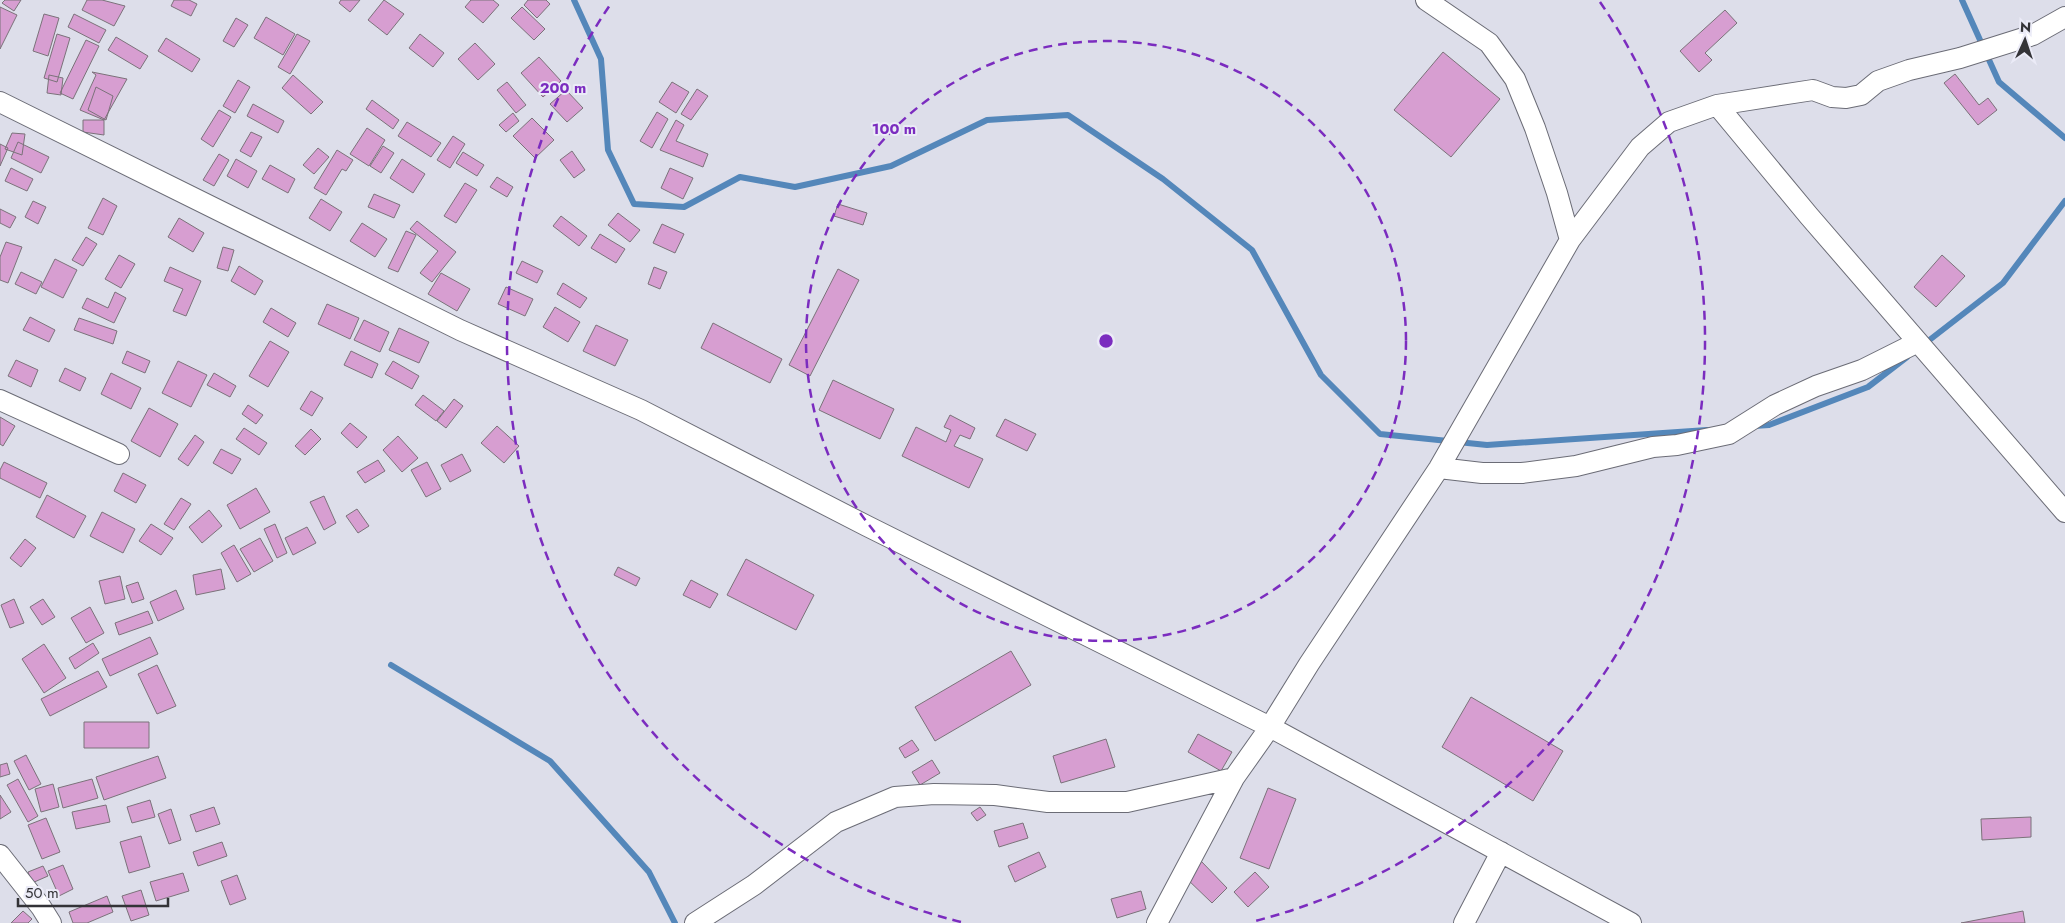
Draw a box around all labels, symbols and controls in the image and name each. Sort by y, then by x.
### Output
north arrow [2000,15,2050,65]
text: N [2020,17,2032,37]
text: 200 m [540,77,586,99]
text: 100 m [872,118,916,140]
centre of rings [1097,332,1115,350]
scale bar [18,876,168,908]
text: 50 m [25,882,59,904]

